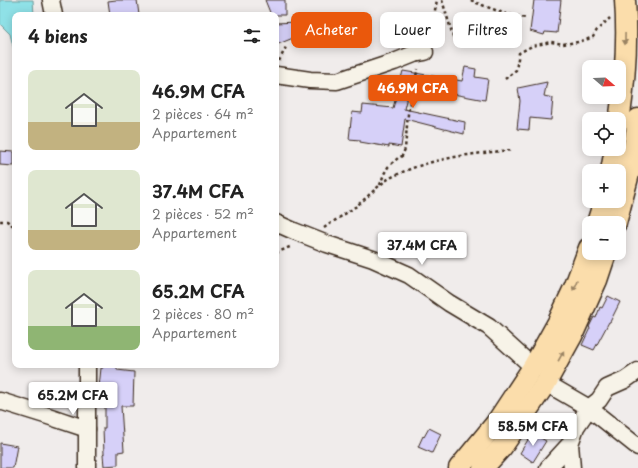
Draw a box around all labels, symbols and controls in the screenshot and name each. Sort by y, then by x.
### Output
chip: Acheter [291,12,372,48]
chip: Louer [380,12,445,48]
chip: Filtres [453,12,522,48]
text: 4 biens [28,23,88,49]
icon: filters [241,25,263,47]
one-way arrow [622,33,628,46]
north arrow [582,60,626,104]
map controls [582,60,626,260]
pin: 46.9M CFA [367,75,459,109]
text: 46.9M CFA [152,78,245,104]
text: 46.9M CFA [377,78,449,97]
icon: home [60,86,108,134]
text: 2 pièces · 64 m² [152,104,254,123]
button: locate [582,112,626,156]
text: Appartement [152,123,237,142]
button: + [582,164,626,208]
text: 37.4M CFA [152,178,244,204]
icon: home [60,186,108,234]
text: 2 pièces · 52 m² [152,204,254,223]
button: − [582,216,626,260]
text: Appartement [152,223,237,242]
pin: 37.4M CFA [376,232,468,266]
text: 37.4M CFA [387,235,457,254]
text: 65.2M CFA [152,278,245,304]
one-way arrow [572,279,578,291]
icon: home [60,286,108,334]
text: 2 pièces · 80 m² [152,304,254,323]
text: Appartement [152,323,237,342]
one-way arrow [558,350,565,362]
pin: 65.2M CFA [27,382,119,416]
text: 65.2M CFA [38,385,108,404]
pin: 58.5M CFA [487,413,579,447]
text: 58.5M CFA [498,416,568,435]

